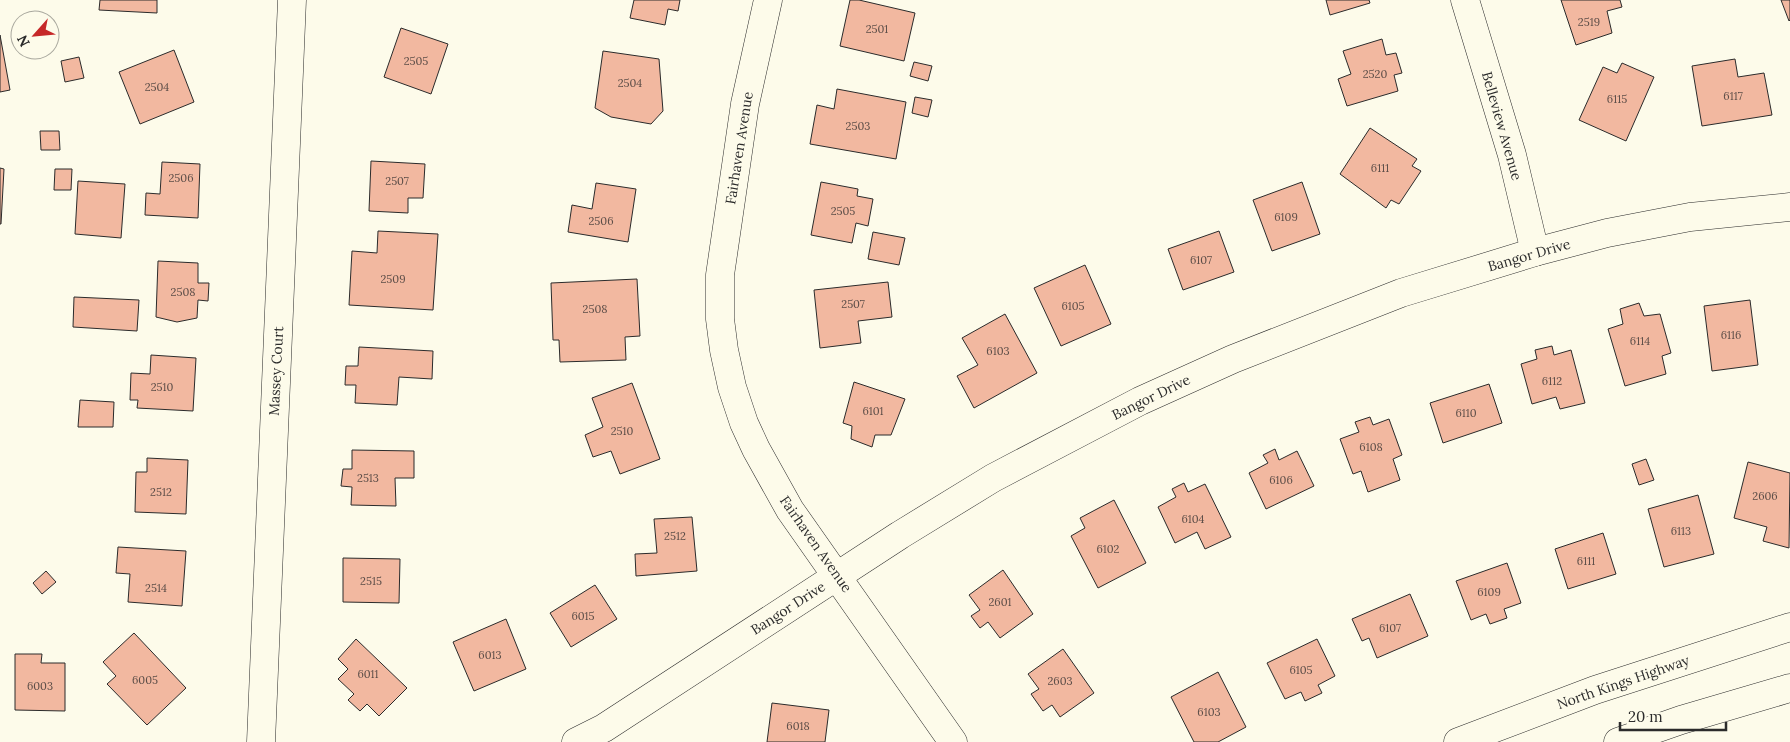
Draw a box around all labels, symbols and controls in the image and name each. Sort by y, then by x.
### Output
north arrow [10,10,60,60]
house number: 2519 [1578,15,1600,29]
house number: 2501 [866,22,888,36]
text: N [13,32,34,50]
house number: 2505 [404,54,428,68]
house number: 2520 [1363,67,1387,81]
street label: Belleview Avenue [1478,70,1526,183]
house number: 2504 [618,76,642,90]
house number: 2504 [145,80,169,94]
house number: 6117 [1723,89,1743,103]
street label: Fairhaven Avenue [721,90,757,206]
house number: 6115 [1607,92,1627,106]
house number: 2503 [846,119,870,133]
house number: 6111 [1371,161,1389,175]
house number: 2506 [168,171,194,185]
house number: 2507 [385,174,409,188]
house number: 2505 [831,204,855,218]
house number: 6109 [1274,210,1298,224]
house number: 2506 [588,214,614,228]
street label: Bangor Drive [1486,235,1573,275]
house number: 6107 [1190,253,1212,267]
house number: 2509 [380,272,406,286]
house number: 2508 [171,285,195,299]
house number: 2507 [841,297,865,311]
house number: 6105 [1061,299,1085,313]
house number: 2508 [583,302,607,316]
street label: Massey Court [265,325,287,416]
house number: 6116 [1721,328,1741,342]
house number: 6114 [1630,334,1650,348]
house number: 6103 [986,344,1010,358]
street label: Bangor Drive [1109,370,1194,424]
house number: 6112 [1542,374,1562,388]
house number: 2510 [151,380,174,394]
house number: 6101 [862,404,884,418]
house number: 6110 [1455,406,1477,420]
house number: 2510 [611,424,634,438]
house number: 6108 [1359,440,1383,454]
house number: 2513 [357,471,379,485]
house number: 6106 [1269,473,1293,487]
house number: 2512 [150,485,172,499]
house number: 2606 [1752,489,1778,503]
street label: Fairhaven Avenue [776,492,856,596]
house number: 6104 [1181,512,1205,526]
house number: 6113 [1671,524,1691,538]
house number: 2512 [664,529,686,543]
house number: 6102 [1096,542,1120,556]
house number: 6111 [1577,554,1595,568]
house number: 2515 [360,574,382,588]
street label: Bangor Drive [747,577,829,639]
house number: 2514 [145,581,167,595]
house number: 6109 [1477,585,1501,599]
house number: 2601 [988,595,1012,609]
house number: 6015 [571,609,595,623]
house number: 6107 [1379,621,1401,635]
house number: 6013 [478,648,502,662]
street label: North Kings Highway [1554,651,1692,713]
house number: 6105 [1289,663,1313,677]
house number: 6011 [357,667,379,681]
house number: 6005 [132,673,158,687]
house number: 2603 [1047,674,1073,688]
house number: 6003 [27,679,53,693]
scale bar [1620,700,1726,732]
house number: 6103 [1197,705,1221,719]
text: 20 m [1628,707,1663,726]
house number: 6018 [786,719,810,733]

